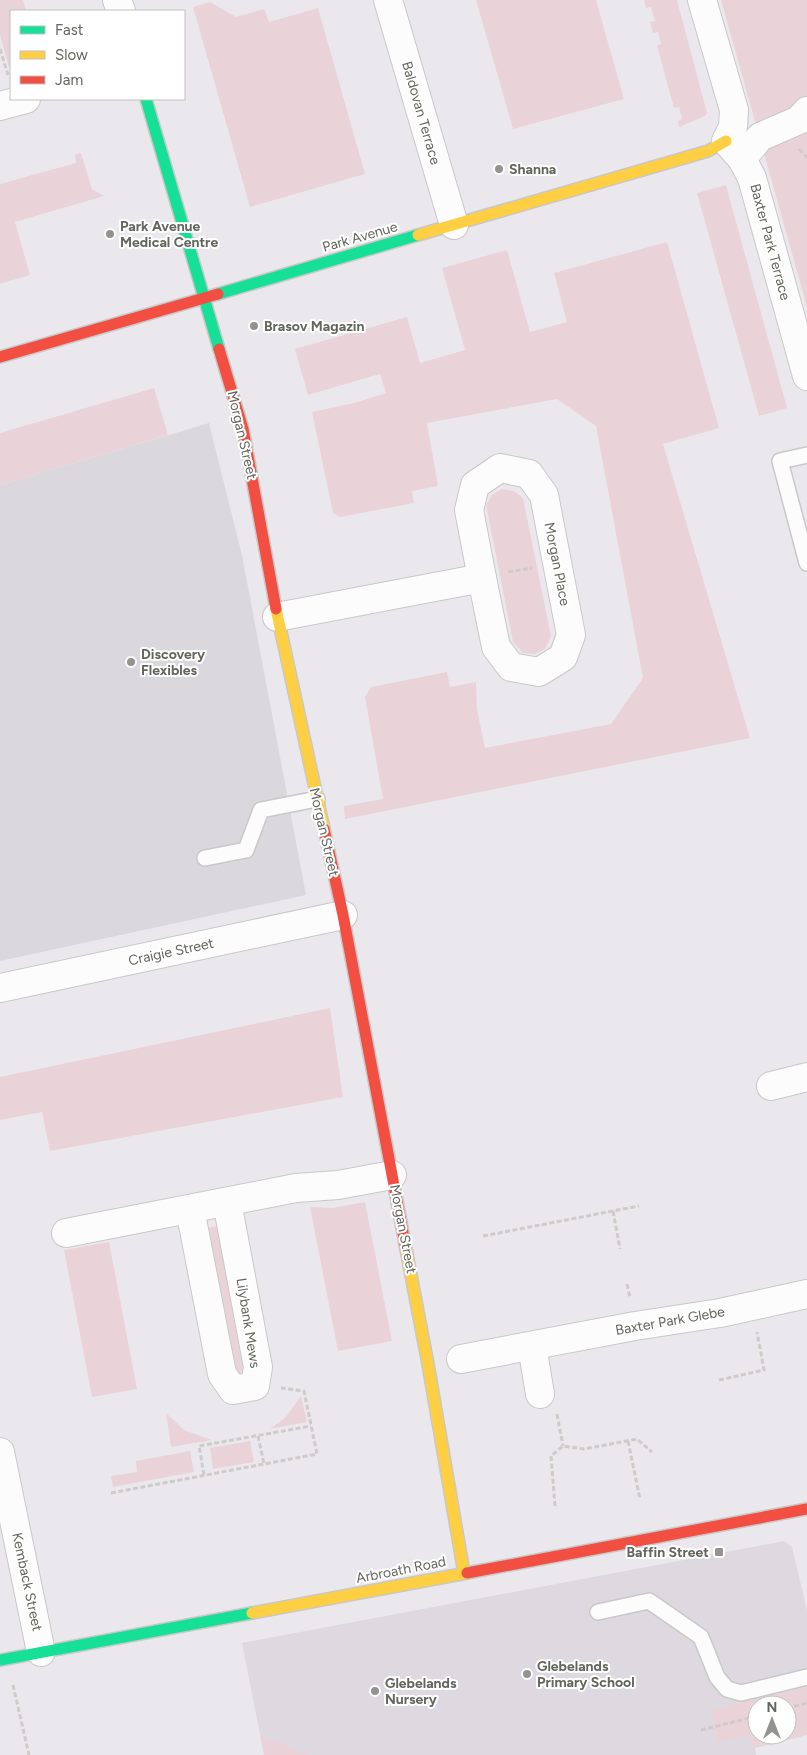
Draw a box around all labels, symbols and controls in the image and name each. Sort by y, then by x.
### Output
legend [10,10,185,100]
text: Fast [55,21,84,39]
text: Slow [55,46,88,64]
street label: Baldovan Terrace [398,59,444,167]
text: Jam [55,71,83,89]
place label: Shanna [509,161,556,178]
marker: Shanna [493,163,505,175]
street label: Baxter Park Terrace [746,182,794,302]
place label: Park Avenue Medical Centre [120,218,218,251]
street label: Park Avenue [320,218,400,256]
marker: Park Avenue Medical Centre [104,228,116,240]
place label: Brasov Magazin [264,318,364,335]
marker: Brasov Magazin [248,320,260,332]
street label: Morgan Street [224,389,260,481]
street label: Morgan Place [541,521,574,608]
place label: Discovery Flexibles [141,646,206,679]
marker: Discovery Flexibles [125,656,137,668]
street label: Morgan Street [306,786,342,878]
street label: Craigie Street [127,935,215,969]
street label: Morgan Street [386,1183,420,1275]
street label: Lilybank Mews [232,1277,264,1369]
street label: Baxter Park Glebe [614,1303,726,1339]
street label: Kemback Street [8,1531,46,1633]
place label: Baffin Street [626,1544,709,1561]
marker: Baffin Street [713,1546,725,1558]
street label: Arbroath Road [355,1553,447,1587]
place label: Glebelands Primary School [537,1658,635,1691]
marker: Glebelands Primary School [521,1668,533,1680]
place label: Glebelands Nursery [385,1675,457,1708]
marker: Glebelands Nursery [369,1685,381,1697]
north arrow [747,1695,797,1745]
text: N [767,1699,777,1716]

